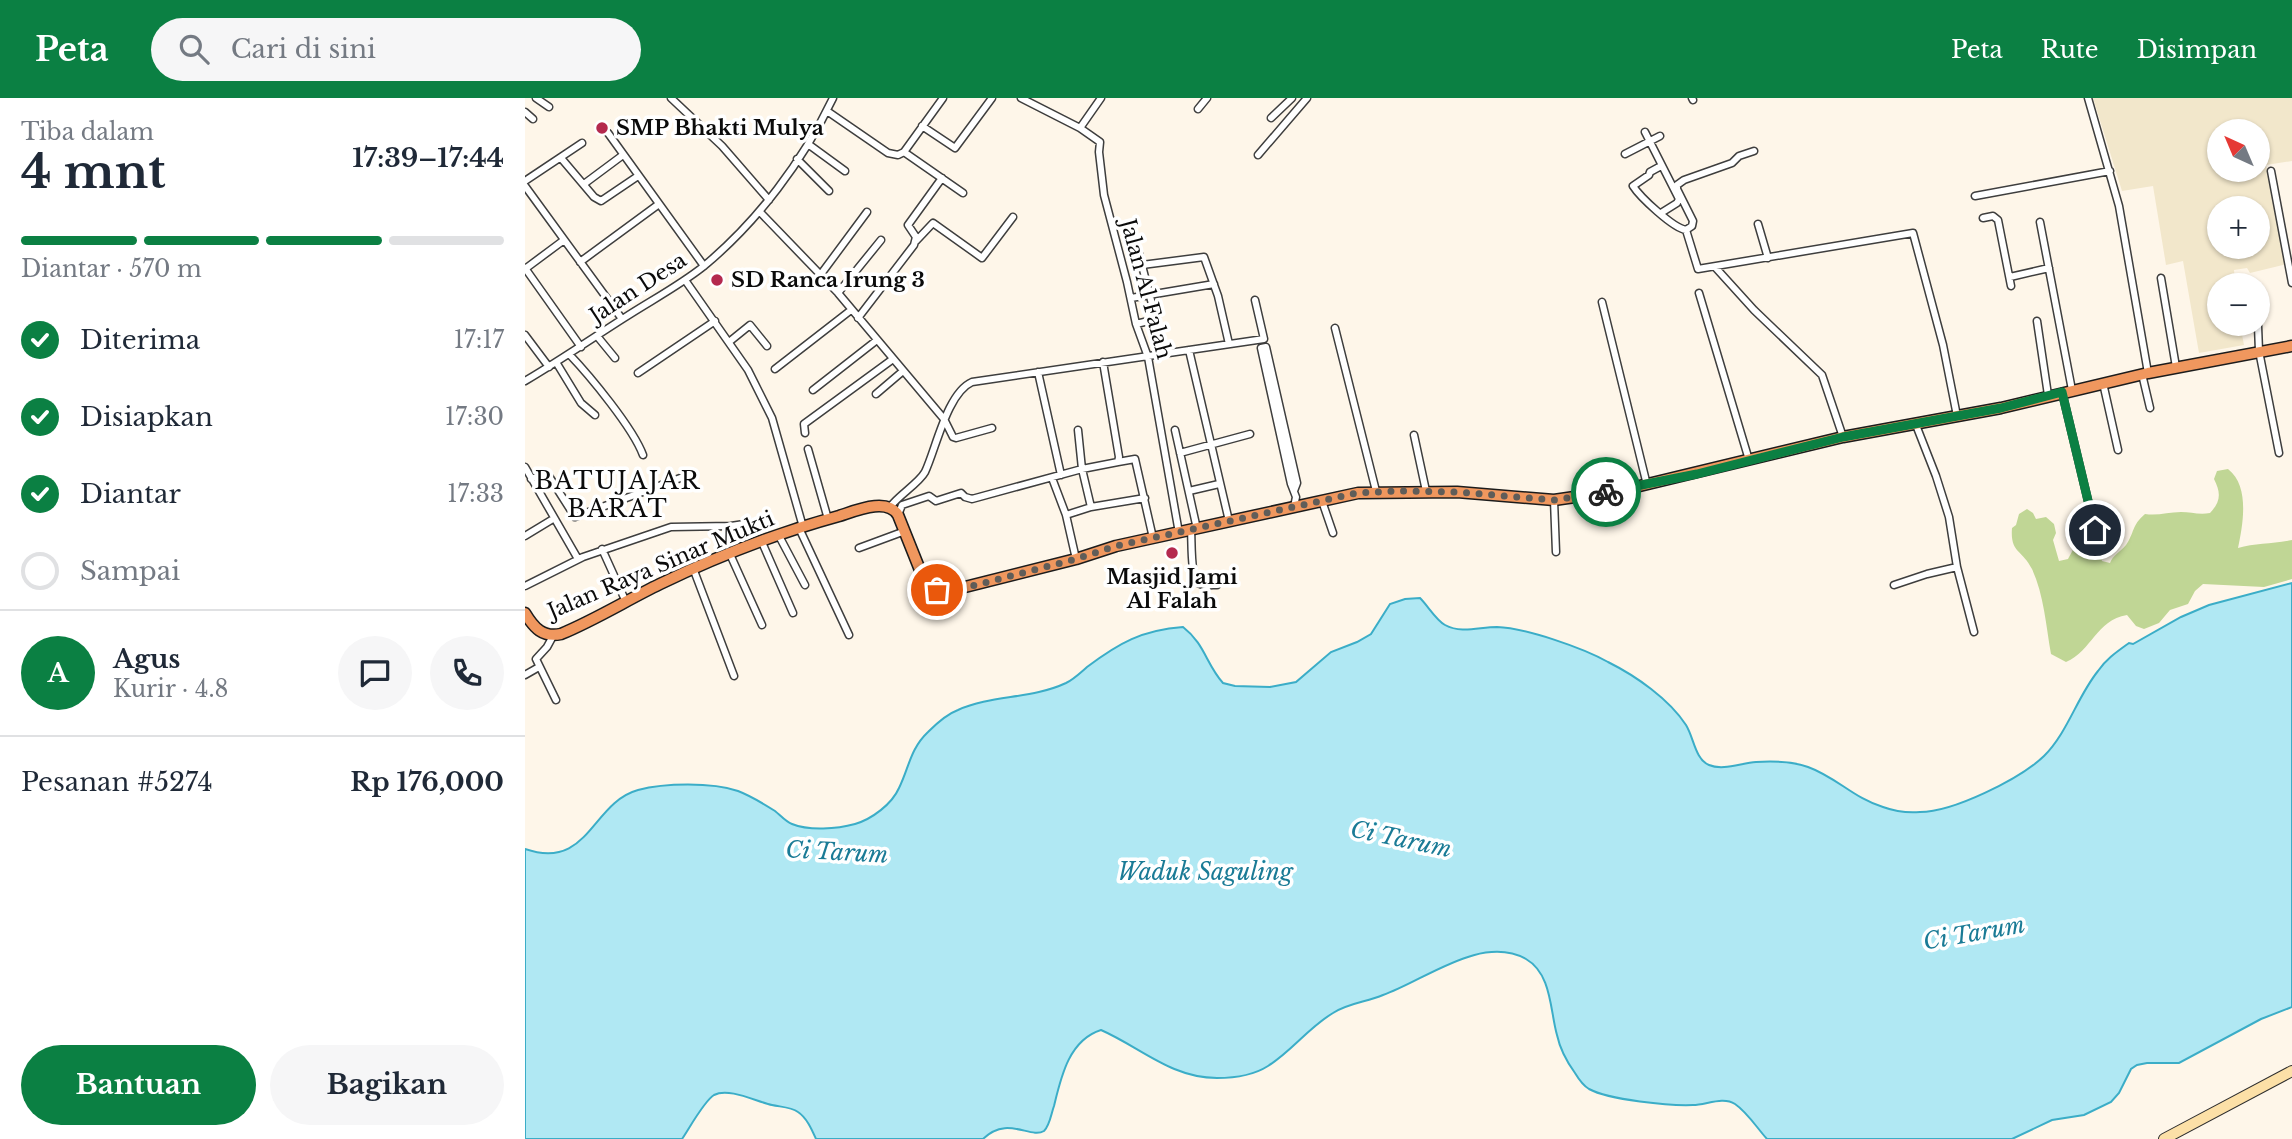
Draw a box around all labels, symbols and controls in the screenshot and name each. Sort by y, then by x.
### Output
search box [151,18,641,81]
text: Peta [35,29,109,70]
icon: search [175,30,213,68]
text: Cari di sini [231,33,376,65]
text: Peta [1951,35,2003,64]
text: Rute [2041,35,2099,64]
text: Disimpan [2137,35,2257,64]
place label: SMP Bhakti Mulya [616,115,824,141]
text: Tiba dalam [21,118,154,146]
north arrow [2207,119,2270,182]
map controls [2207,119,2270,336]
marker: SMP Bhakti Mulya [594,120,610,136]
text: 17:39–17:44 [352,142,504,174]
text: 4 mnt [21,143,166,200]
button: + [2207,196,2270,259]
street label: Jalan Al Falah [1114,213,1177,362]
street label: Jalan Desa [582,247,691,330]
text: Diantar · 570 m [21,255,202,283]
place label: SD Ranca Irung 3 [731,267,925,293]
marker: SD Ranca Irung 3 [709,272,725,288]
button: − [2207,273,2270,336]
icon: check [21,321,59,359]
text: Diterima [80,324,200,356]
text: 17:17 [454,326,504,354]
icon: check [21,398,59,436]
text: Disiapkan [80,401,213,433]
text: 17:30 [445,403,504,431]
courier [1571,457,1641,527]
district label: BATUJAJAR BARAT [534,466,702,523]
icon: bike [1587,473,1625,511]
icon: check [21,475,59,513]
text: Diantar [80,478,181,510]
text: 17:33 [447,480,504,508]
pin [2065,500,2125,560]
street label: Jalan Raya Sinar Mukti [541,505,778,626]
icon: home [2076,511,2114,549]
marker: Masjid Jami Al Falah [1164,545,1180,561]
text: Sampai [80,555,180,587]
pin [907,560,967,620]
place label: Masjid Jami Al Falah [1106,564,1238,614]
icon: bag [918,571,956,609]
button: chat [338,636,412,710]
button: phone [430,636,504,710]
text: Agus [113,643,180,675]
text: A [47,657,69,689]
text: Kurir · 4.8 [113,675,229,703]
text: Pesanan #5274 [21,766,213,798]
text: Rp 176,000 [350,766,504,798]
water label: Ci Tarum [1348,815,1454,863]
water label: Ci Tarum [785,835,889,869]
water label: Waduk Saguling [1117,858,1294,886]
water label: Ci Tarum [1921,910,2027,956]
button: Bantuan [21,1045,256,1125]
button: Bagikan [270,1045,504,1125]

